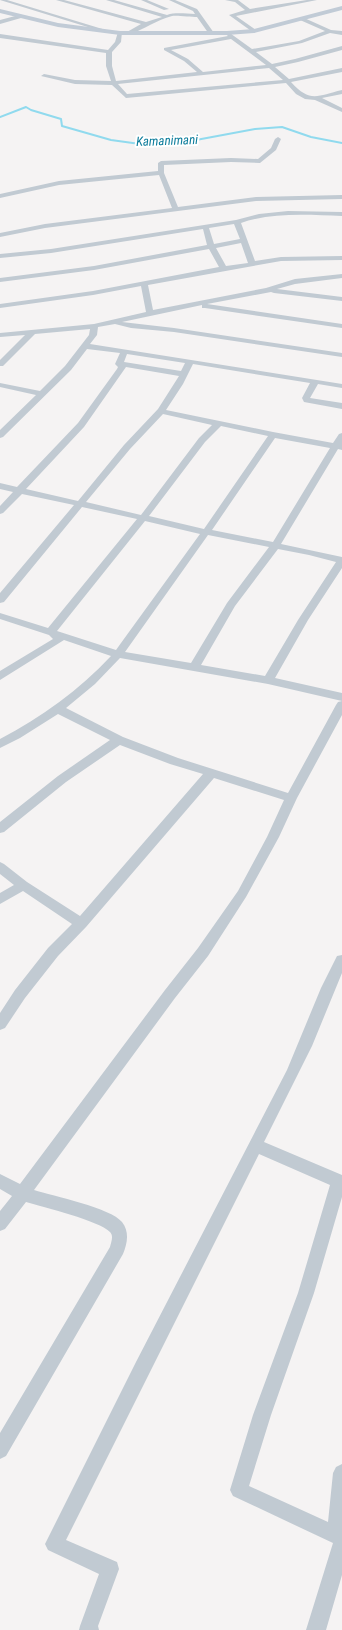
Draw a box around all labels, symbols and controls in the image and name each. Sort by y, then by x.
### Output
water label: Kamanimani [136,132,198,149]

